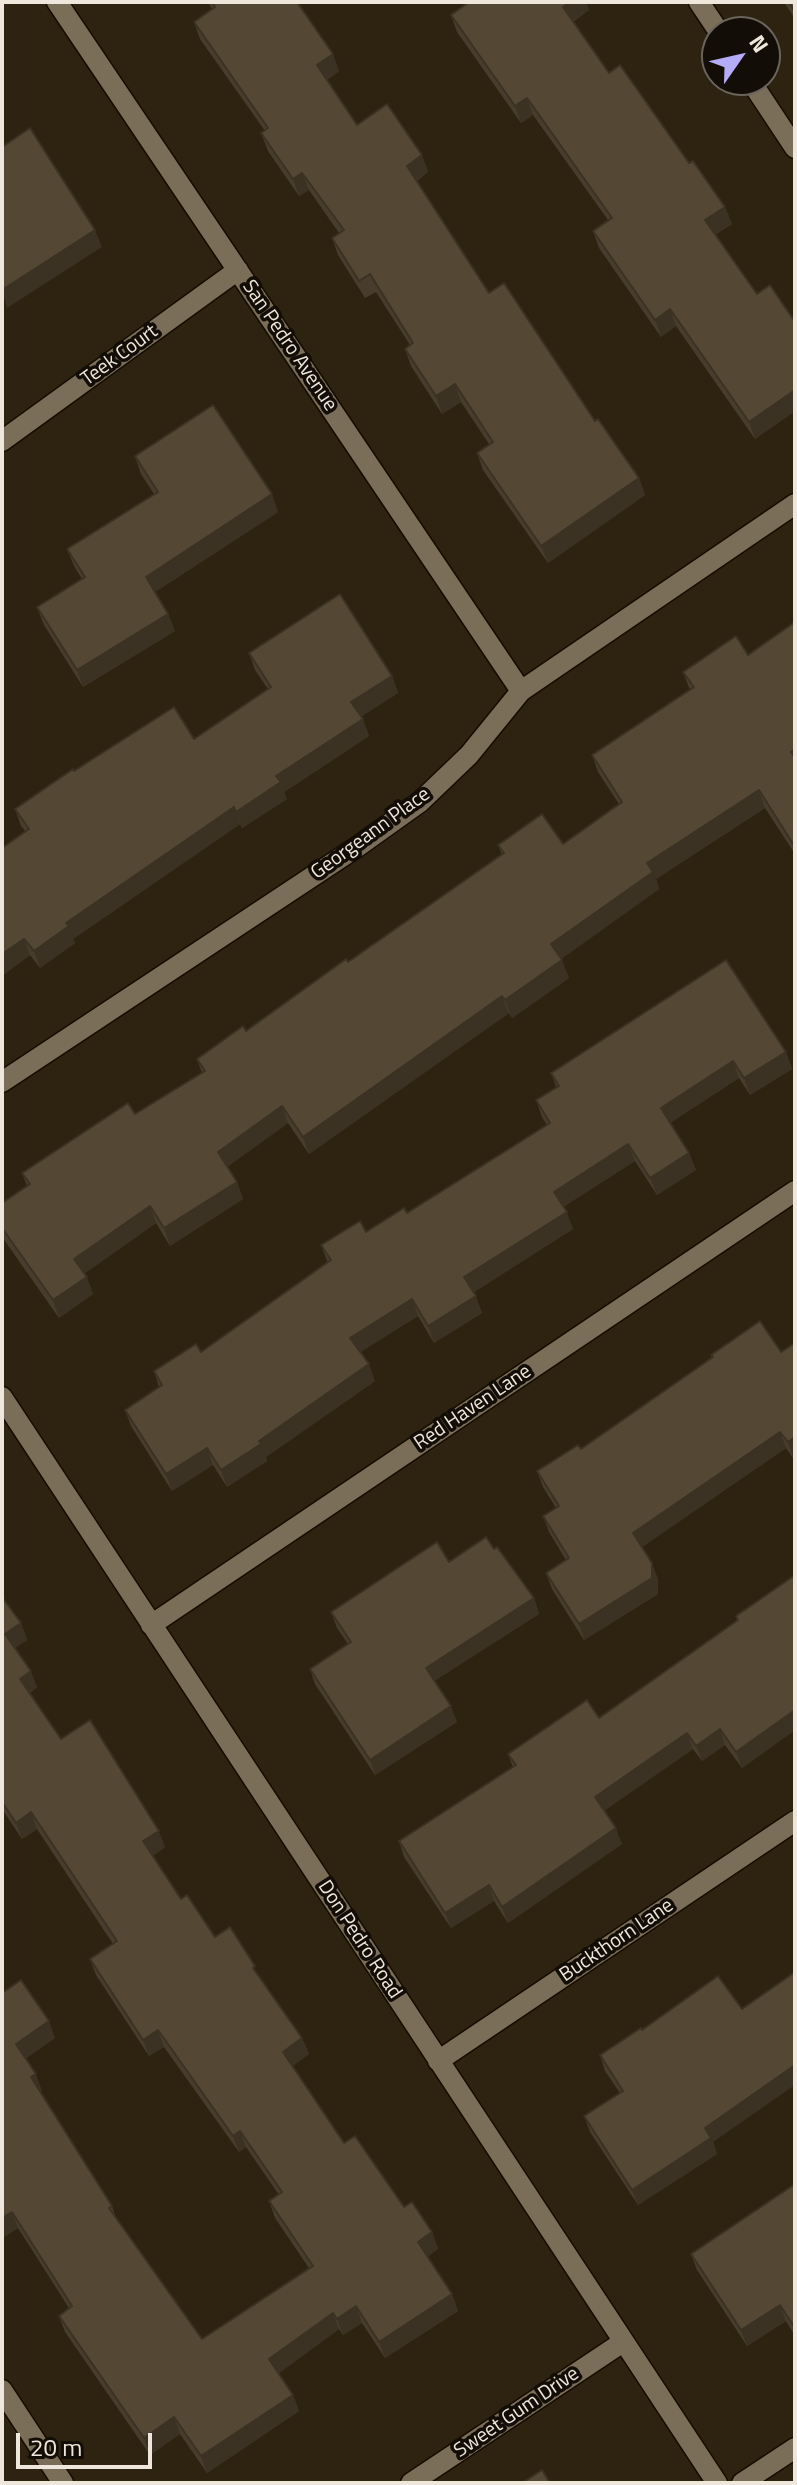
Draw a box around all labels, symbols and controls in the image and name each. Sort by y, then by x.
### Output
north arrow [701,16,781,96]
text: N [741,28,778,60]
street label: San Pedro Avenue [236,276,342,416]
street label: Teek Court [77,320,163,392]
street label: Georgeann Place [307,783,435,885]
street label: Red Haven Lane [410,1360,536,1456]
street label: Don Pedro Road [312,1876,406,2004]
street label: Buckthorn Lane [556,1894,678,1988]
street label: Sweet Gum Drive [450,2362,584,2464]
scale bar [20,2417,156,2467]
text: 20 m [30,2429,82,2465]

